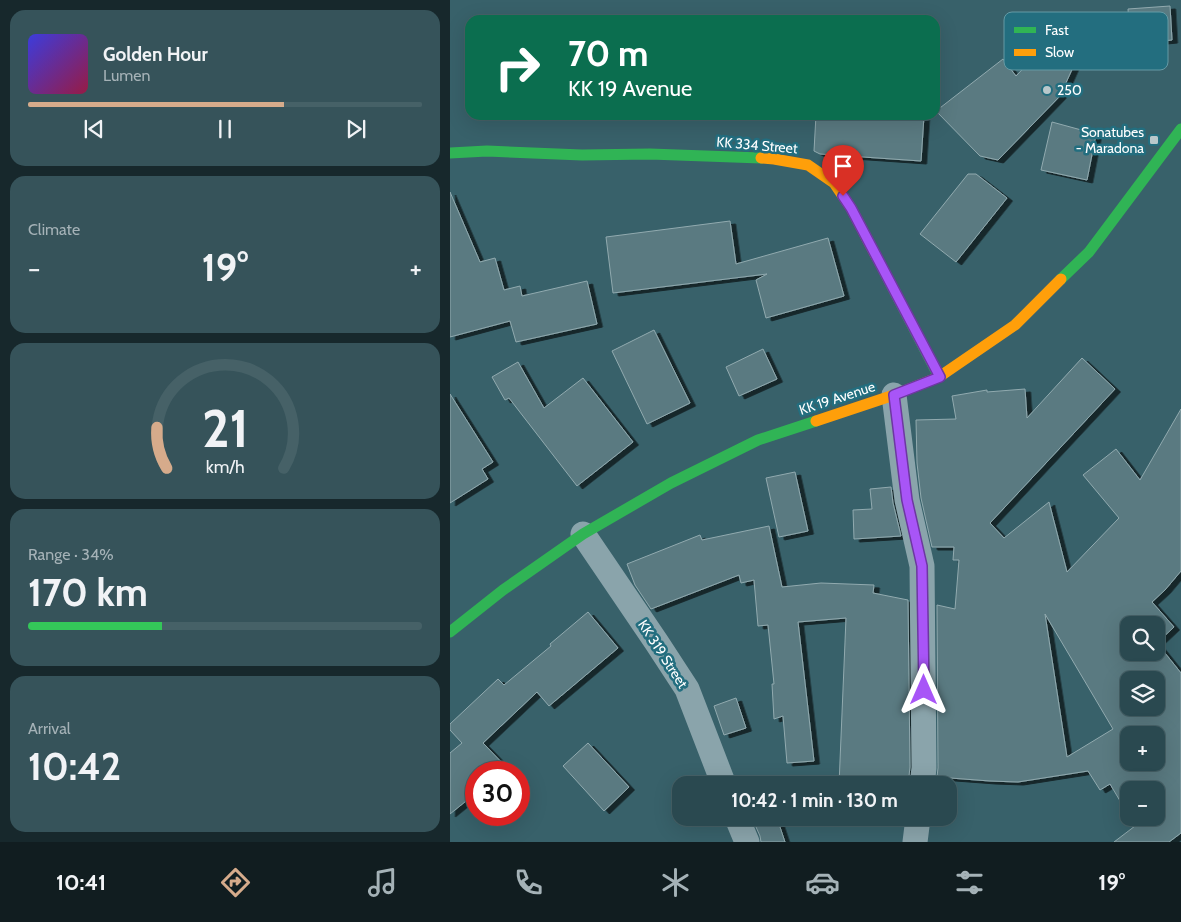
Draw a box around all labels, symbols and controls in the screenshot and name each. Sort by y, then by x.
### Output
legend [1004,12,1168,70]
text: Fast [1045,21,1069,39]
text: 70 m [568,32,649,75]
icon: right [485,35,550,100]
text: Golden Hour [103,43,208,66]
text: Slow [1045,43,1074,61]
text: Lumen [103,66,150,85]
text: KK 19 Avenue [568,75,692,102]
place label: 250 [1057,81,1082,99]
marker: 250 [1041,84,1053,96]
icon: previous [80,115,108,143]
icon: pause [211,115,239,143]
icon: next [342,115,370,143]
place label: Sonatubes - Maradona [1076,123,1144,157]
street label: KK 334 Street [716,132,799,158]
marker: Sonatubes - Maradona [1148,134,1160,146]
pin [822,145,864,196]
icon: arrive [829,152,857,180]
text: Climate [28,220,80,239]
text: 19° [202,244,248,291]
text: − [28,251,40,285]
text: + [410,251,422,285]
street label: KK 19 Avenue [797,377,877,419]
text: 21 [202,397,248,460]
text: km/h [205,456,245,477]
text: Range · 34% [28,545,114,564]
text: 170 km [28,569,148,616]
street label: KK 319 Street [634,616,692,692]
map controls [1120,616,1165,826]
button: search [1120,616,1165,661]
position arrow [897,663,949,715]
button: layers [1120,671,1165,716]
text: Arrival [28,719,71,738]
button: + [1120,726,1165,771]
text: 10:42 [28,743,121,790]
speed limit sign: 30 [465,761,530,826]
button: − [1120,781,1165,826]
text: 10:42 · 1 min · 130 m [731,789,898,812]
icon: directions [218,865,253,900]
icon: music [365,865,400,900]
icon: phone [511,865,546,900]
icon: climate [658,865,693,900]
icon: car [805,865,840,900]
icon: filters [952,865,987,900]
text: 10:41 [56,869,106,896]
text: 19° [1098,869,1125,896]

